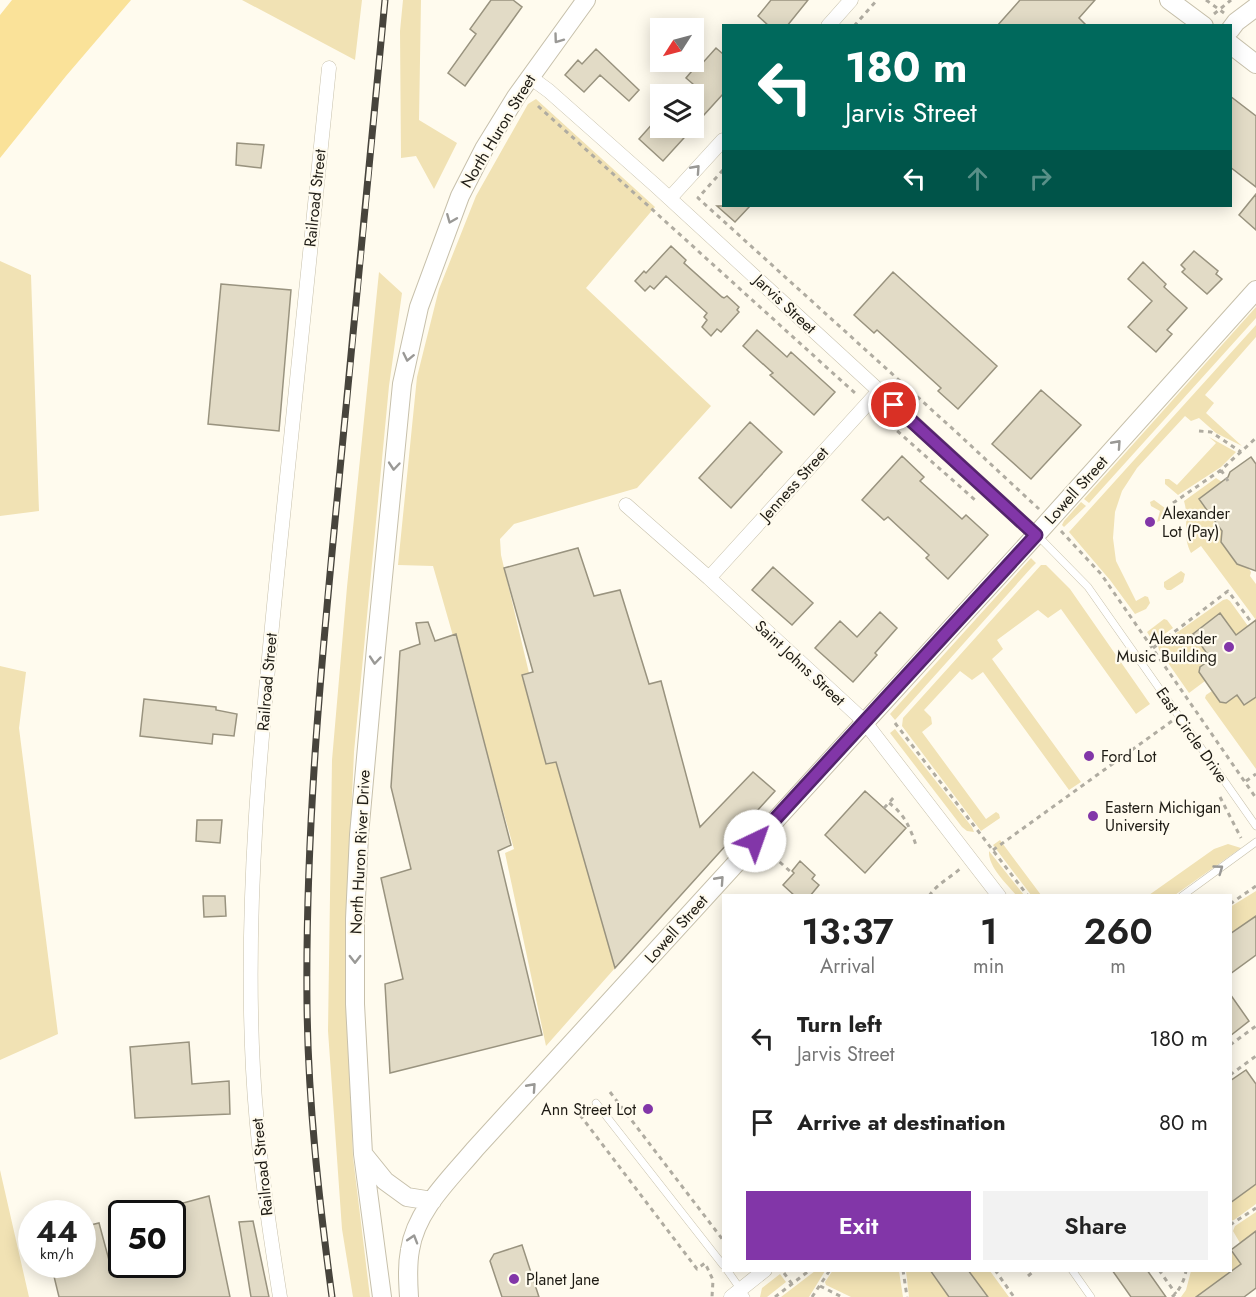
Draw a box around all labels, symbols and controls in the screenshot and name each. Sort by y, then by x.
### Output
north arrow [650,18,704,72]
map controls [650,18,704,138]
one-way arrow [554,32,565,43]
text: 180 m [845,37,968,98]
icon: left [746,48,824,126]
street label: North Huron Street [455,70,541,192]
button: layers [650,84,704,138]
text: Jarvis Street [845,93,977,132]
street label: Railroad Street [298,148,332,248]
icon: left [898,162,931,195]
icon: ahead [961,162,994,195]
icon: right [1024,162,1057,195]
one-way arrow [689,165,700,176]
one-way arrow [446,213,458,224]
street label: Jarvis Street [747,268,822,339]
one-way arrow [402,352,415,362]
pin [868,379,919,430]
icon: arrive [877,388,910,421]
one-way arrow [1110,440,1121,451]
street label: Jenness Street [753,442,834,528]
street label: Lowell Street [1039,451,1113,529]
one-way arrow [388,461,401,470]
place label: Alexander Lot (Pay) [1162,502,1230,543]
marker: Alexander Lot (Pay) [1143,515,1157,529]
street label: Saint Johns Street [750,615,851,711]
place label: Alexander Music Building [1117,627,1218,668]
street label: Railroad Street [251,632,283,732]
marker: Alexander Music Building [1222,640,1236,654]
one-way arrow [369,655,382,664]
street label: East Circle Drive [1150,683,1234,787]
place label: Ford Lot [1101,745,1157,768]
marker: Ford Lot [1082,749,1096,763]
street label: North Huron River Drive [344,769,376,935]
place label: Eastern Michigan University [1105,796,1221,837]
position arrow [723,809,787,873]
marker: Eastern Michigan University [1086,809,1100,823]
one-way arrow [1213,865,1224,876]
one-way arrow [713,876,724,887]
street label: Lowell Street [639,890,713,968]
text: 13:37 [801,905,894,957]
text: 1 [980,905,998,957]
text: 260 [1084,905,1153,957]
text: Arrival [820,952,875,981]
text: min [973,952,1004,981]
text: m [1110,952,1126,981]
one-way arrow [349,954,361,963]
text: Turn left [797,1008,882,1040]
icon: left [746,1022,779,1055]
text: 180 m [1149,1022,1208,1054]
text: Jarvis Street [797,1040,895,1069]
one-way arrow [525,1083,536,1094]
place label: Ann Street Lot [541,1098,636,1121]
marker: Ann Street Lot [641,1102,655,1116]
icon: arrive [746,1106,779,1139]
text: Arrive at destination [797,1106,1006,1138]
text: 80 m [1159,1106,1208,1138]
street label: Railroad Street [245,1117,279,1217]
button: Exit [746,1191,971,1260]
button: Share [983,1191,1208,1260]
speed limit sign: 50 [108,1200,186,1278]
text: 44 [36,1210,78,1253]
one-way arrow [406,1234,418,1245]
text: km/h [40,1243,74,1265]
place label: Planet Jane [526,1268,600,1291]
marker: Planet Jane [507,1272,521,1286]

